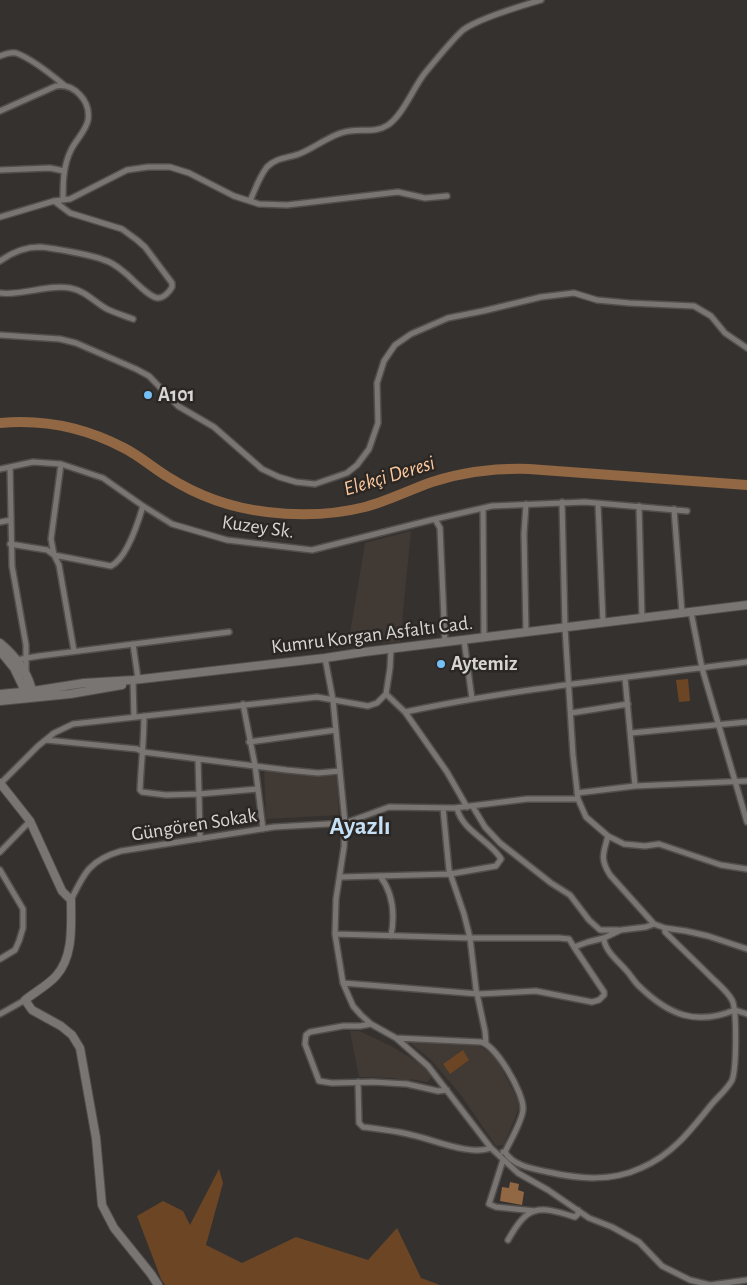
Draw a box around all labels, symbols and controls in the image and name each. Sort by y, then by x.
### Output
place label: A101 [158,383,195,407]
marker: A101 [142,389,154,401]
water label: Elekçi Deresi [340,450,438,502]
street label: Kuzey Sk. [220,510,296,544]
street label: Kumru Korgan Asfaltı Cad. [270,611,474,659]
place label: Aytemiz [451,652,517,676]
marker: Aytemiz [435,658,447,670]
street label: Güngören Sokak [130,803,258,847]
district label: Ayazlı [330,811,390,841]

